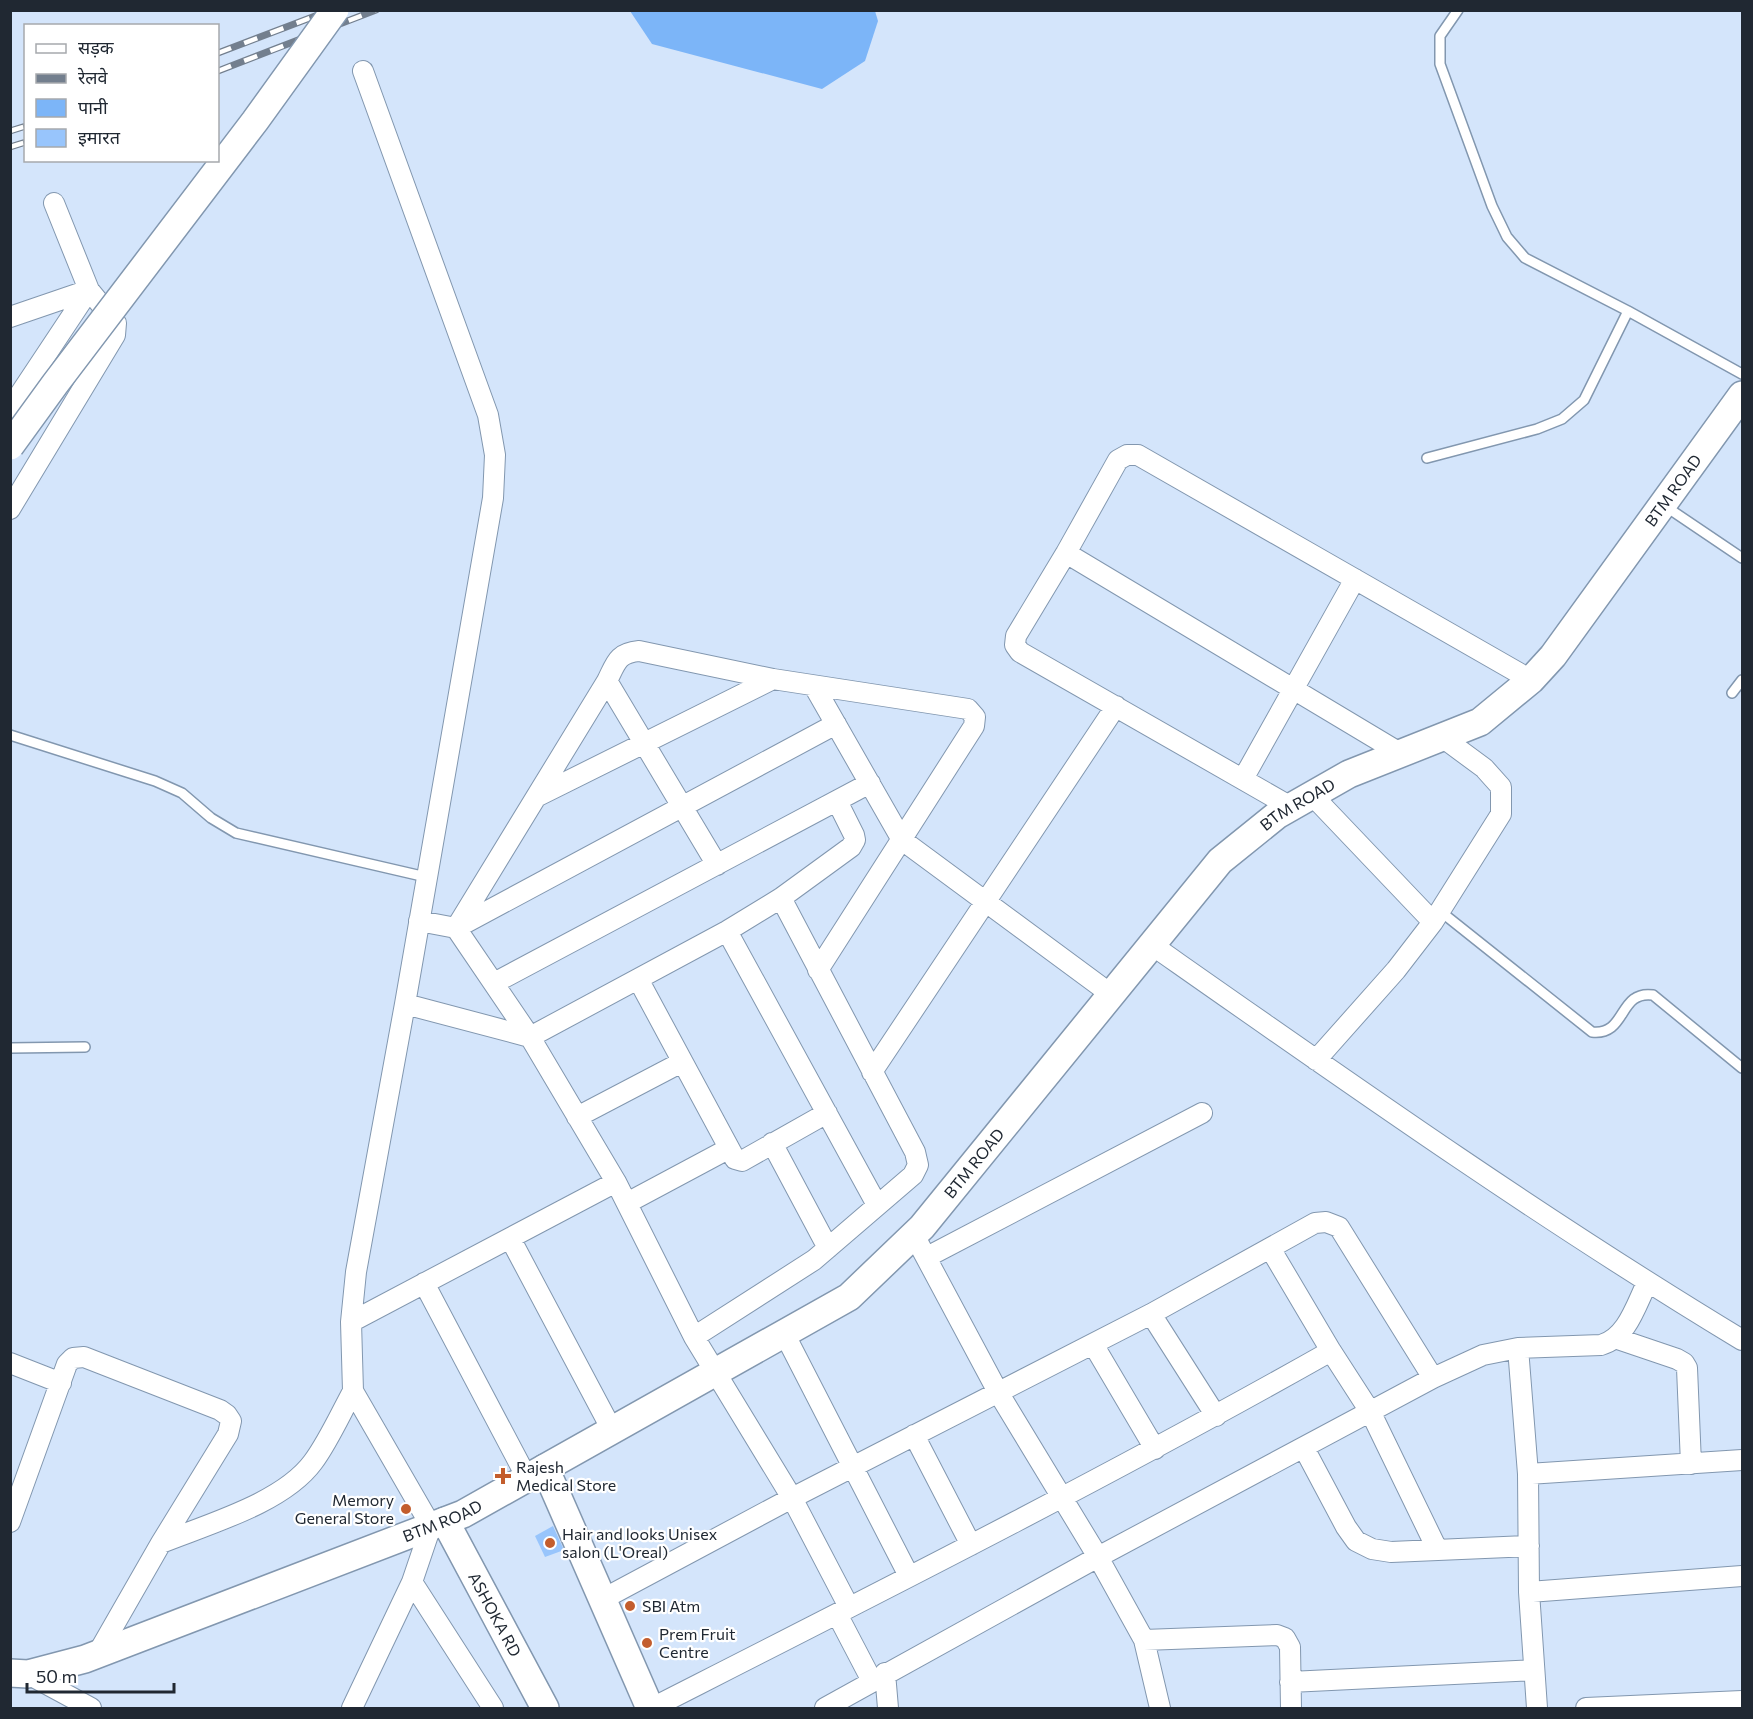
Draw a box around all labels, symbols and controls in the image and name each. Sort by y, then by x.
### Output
legend [24,24,219,162]
text: सड़क [78,36,115,58]
text: रेलवे [77,66,109,88]
text: पानी [78,96,108,118]
text: इमारत [78,126,121,148]
street label: BTM ROAD [1640,450,1705,530]
street label: BTM ROAD [1256,774,1338,834]
street label: BTM ROAD [940,1124,1007,1202]
place label: Rajesh Medical Store [516,1457,616,1494]
marker: Rajesh Medical Store [494,1467,512,1485]
place label: Memory General Store [295,1490,394,1527]
street label: BTM ROAD [400,1495,485,1545]
marker: Memory General Store [399,1502,413,1516]
place label: Hair and looks Unisex salon (L'Oreal) [562,1524,718,1561]
marker: Hair and looks Unisex salon (L'Oreal) [543,1536,557,1550]
street label: ASHOKA RD [465,1569,526,1660]
place label: SBI Atm [642,1596,700,1615]
marker: SBI Atm [623,1599,637,1613]
place label: Prem Fruit Centre [659,1624,736,1661]
marker: Prem Fruit Centre [640,1636,654,1650]
scale bar [27,1656,174,1694]
text: 50 m [36,1665,77,1687]

